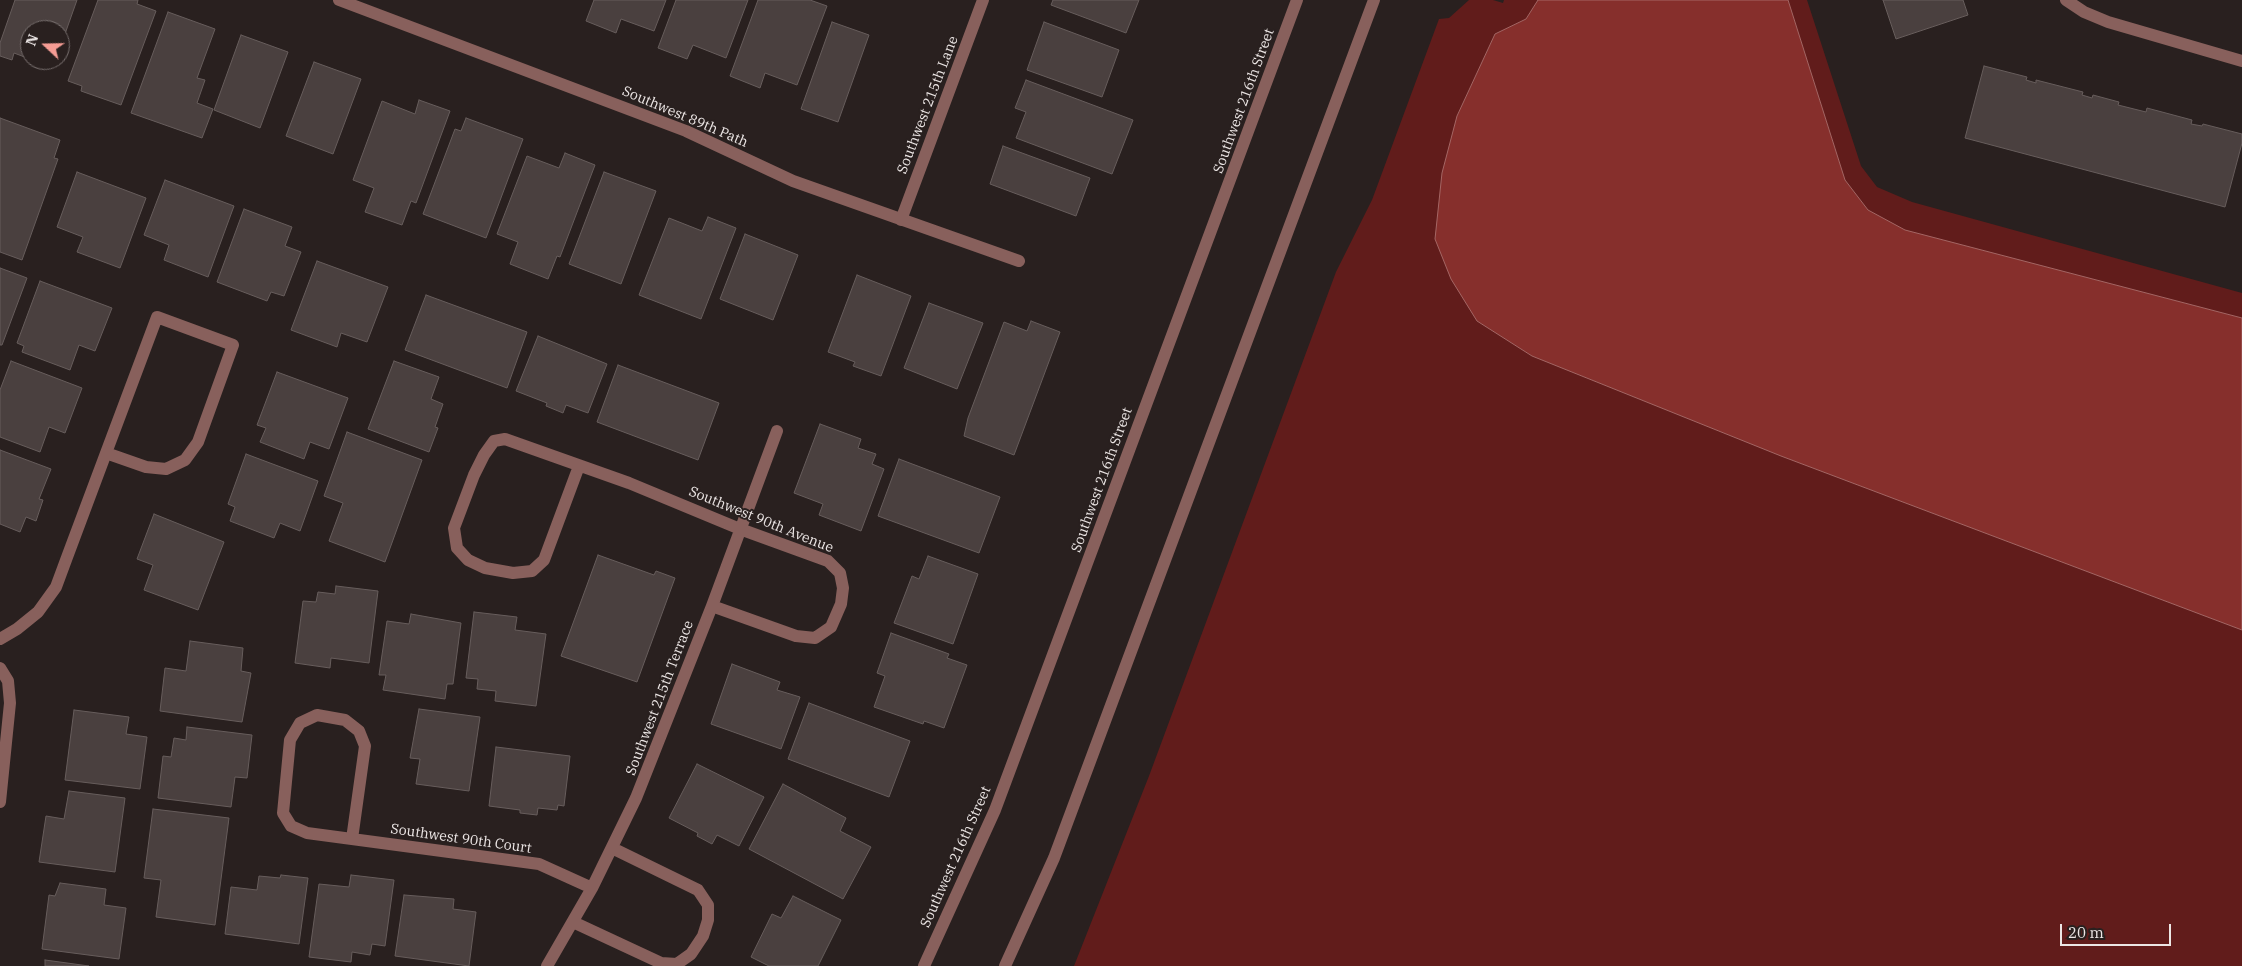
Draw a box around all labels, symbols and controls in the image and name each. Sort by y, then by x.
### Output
north arrow [20,20,70,70]
street label: Southwest 216th Street [1210,26,1278,176]
text: N [22,32,42,48]
street label: Southwest 215th Lane [894,34,962,176]
street label: Southwest 89th Path [620,83,750,151]
street label: Southwest 216th Street [1068,405,1136,555]
street label: Southwest 90th Avenue [686,483,836,557]
street label: Southwest 215th Terrace [623,618,697,778]
street label: Southwest 216th Street [917,784,995,930]
street label: Southwest 90th Court [389,821,533,857]
scale bar [2062,914,2173,946]
text: 20 m [2068,923,2104,942]

